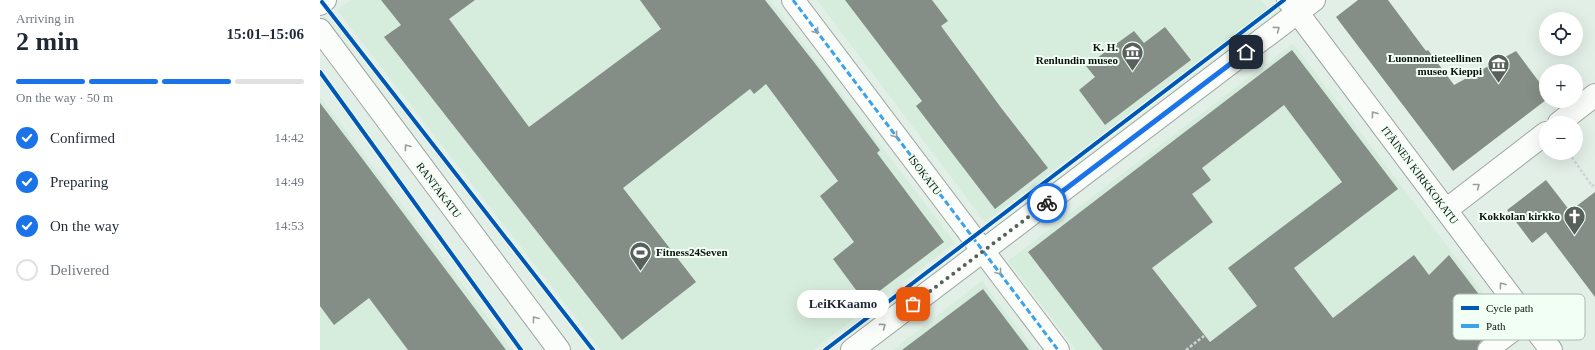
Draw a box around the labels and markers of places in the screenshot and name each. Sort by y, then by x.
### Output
pin [1229,35,1263,69]
museum icon: K. H. Renlundin museo [1120,40,1146,73]
place label: K. H. Renlundin museo [1036,41,1118,66]
museum icon: Luonnontieteellinen museo Kieppi [1485,51,1511,84]
place label: Luonnontieteellinen museo Kieppi [1388,52,1482,77]
church icon: Kokkolan kirkko [1562,203,1588,236]
place label: Kokkolan kirkko [1479,210,1560,222]
sports icon: Fitness24Seven [627,239,653,272]
place label: Fitness24Seven [656,246,728,258]
pin [896,287,930,321]
callout: LeiKKaamo [797,290,889,318]

